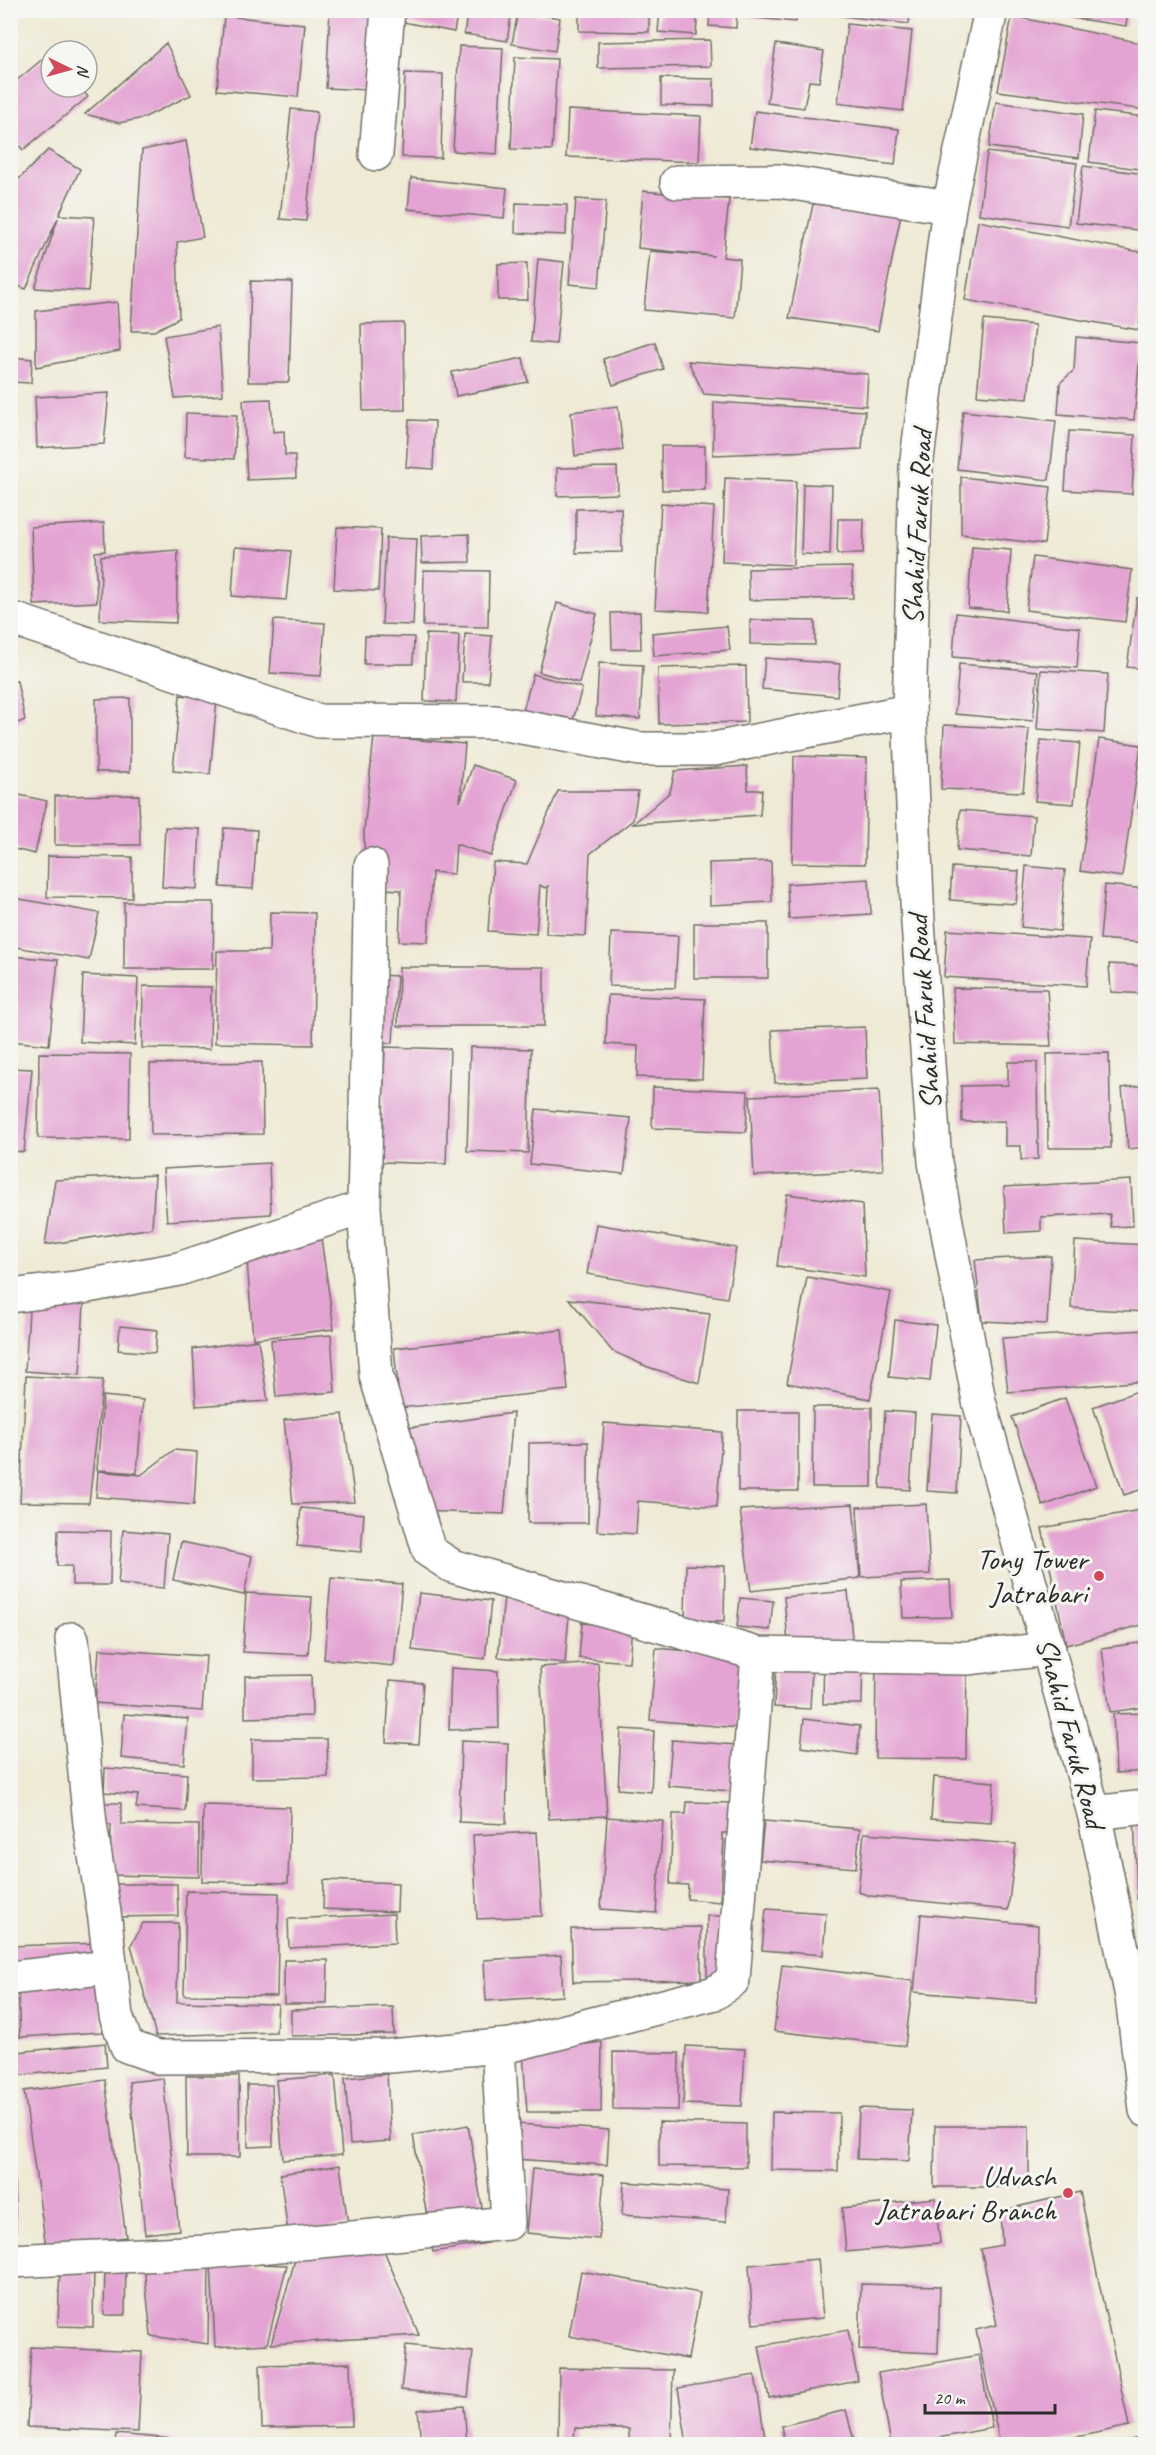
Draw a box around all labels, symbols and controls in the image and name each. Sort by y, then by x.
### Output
north arrow [39,39,99,99]
text: N [72,64,93,79]
street label: Shahid Faruk Road [893,424,941,625]
street label: Shahid Faruk Road [898,909,950,1111]
place label: Tony Tower Jatrabari [976,1540,1090,1612]
marker: Tony Tower Jatrabari [1092,1569,1106,1583]
street label: Shahid Faruk Road [1027,1634,1116,1836]
place label: Udvash Jatrabari Branch [874,2157,1058,2229]
marker: Udvash Jatrabari Branch [1061,2186,1075,2200]
scale bar [925,2377,1056,2415]
text: 20 m [934,2387,967,2409]

